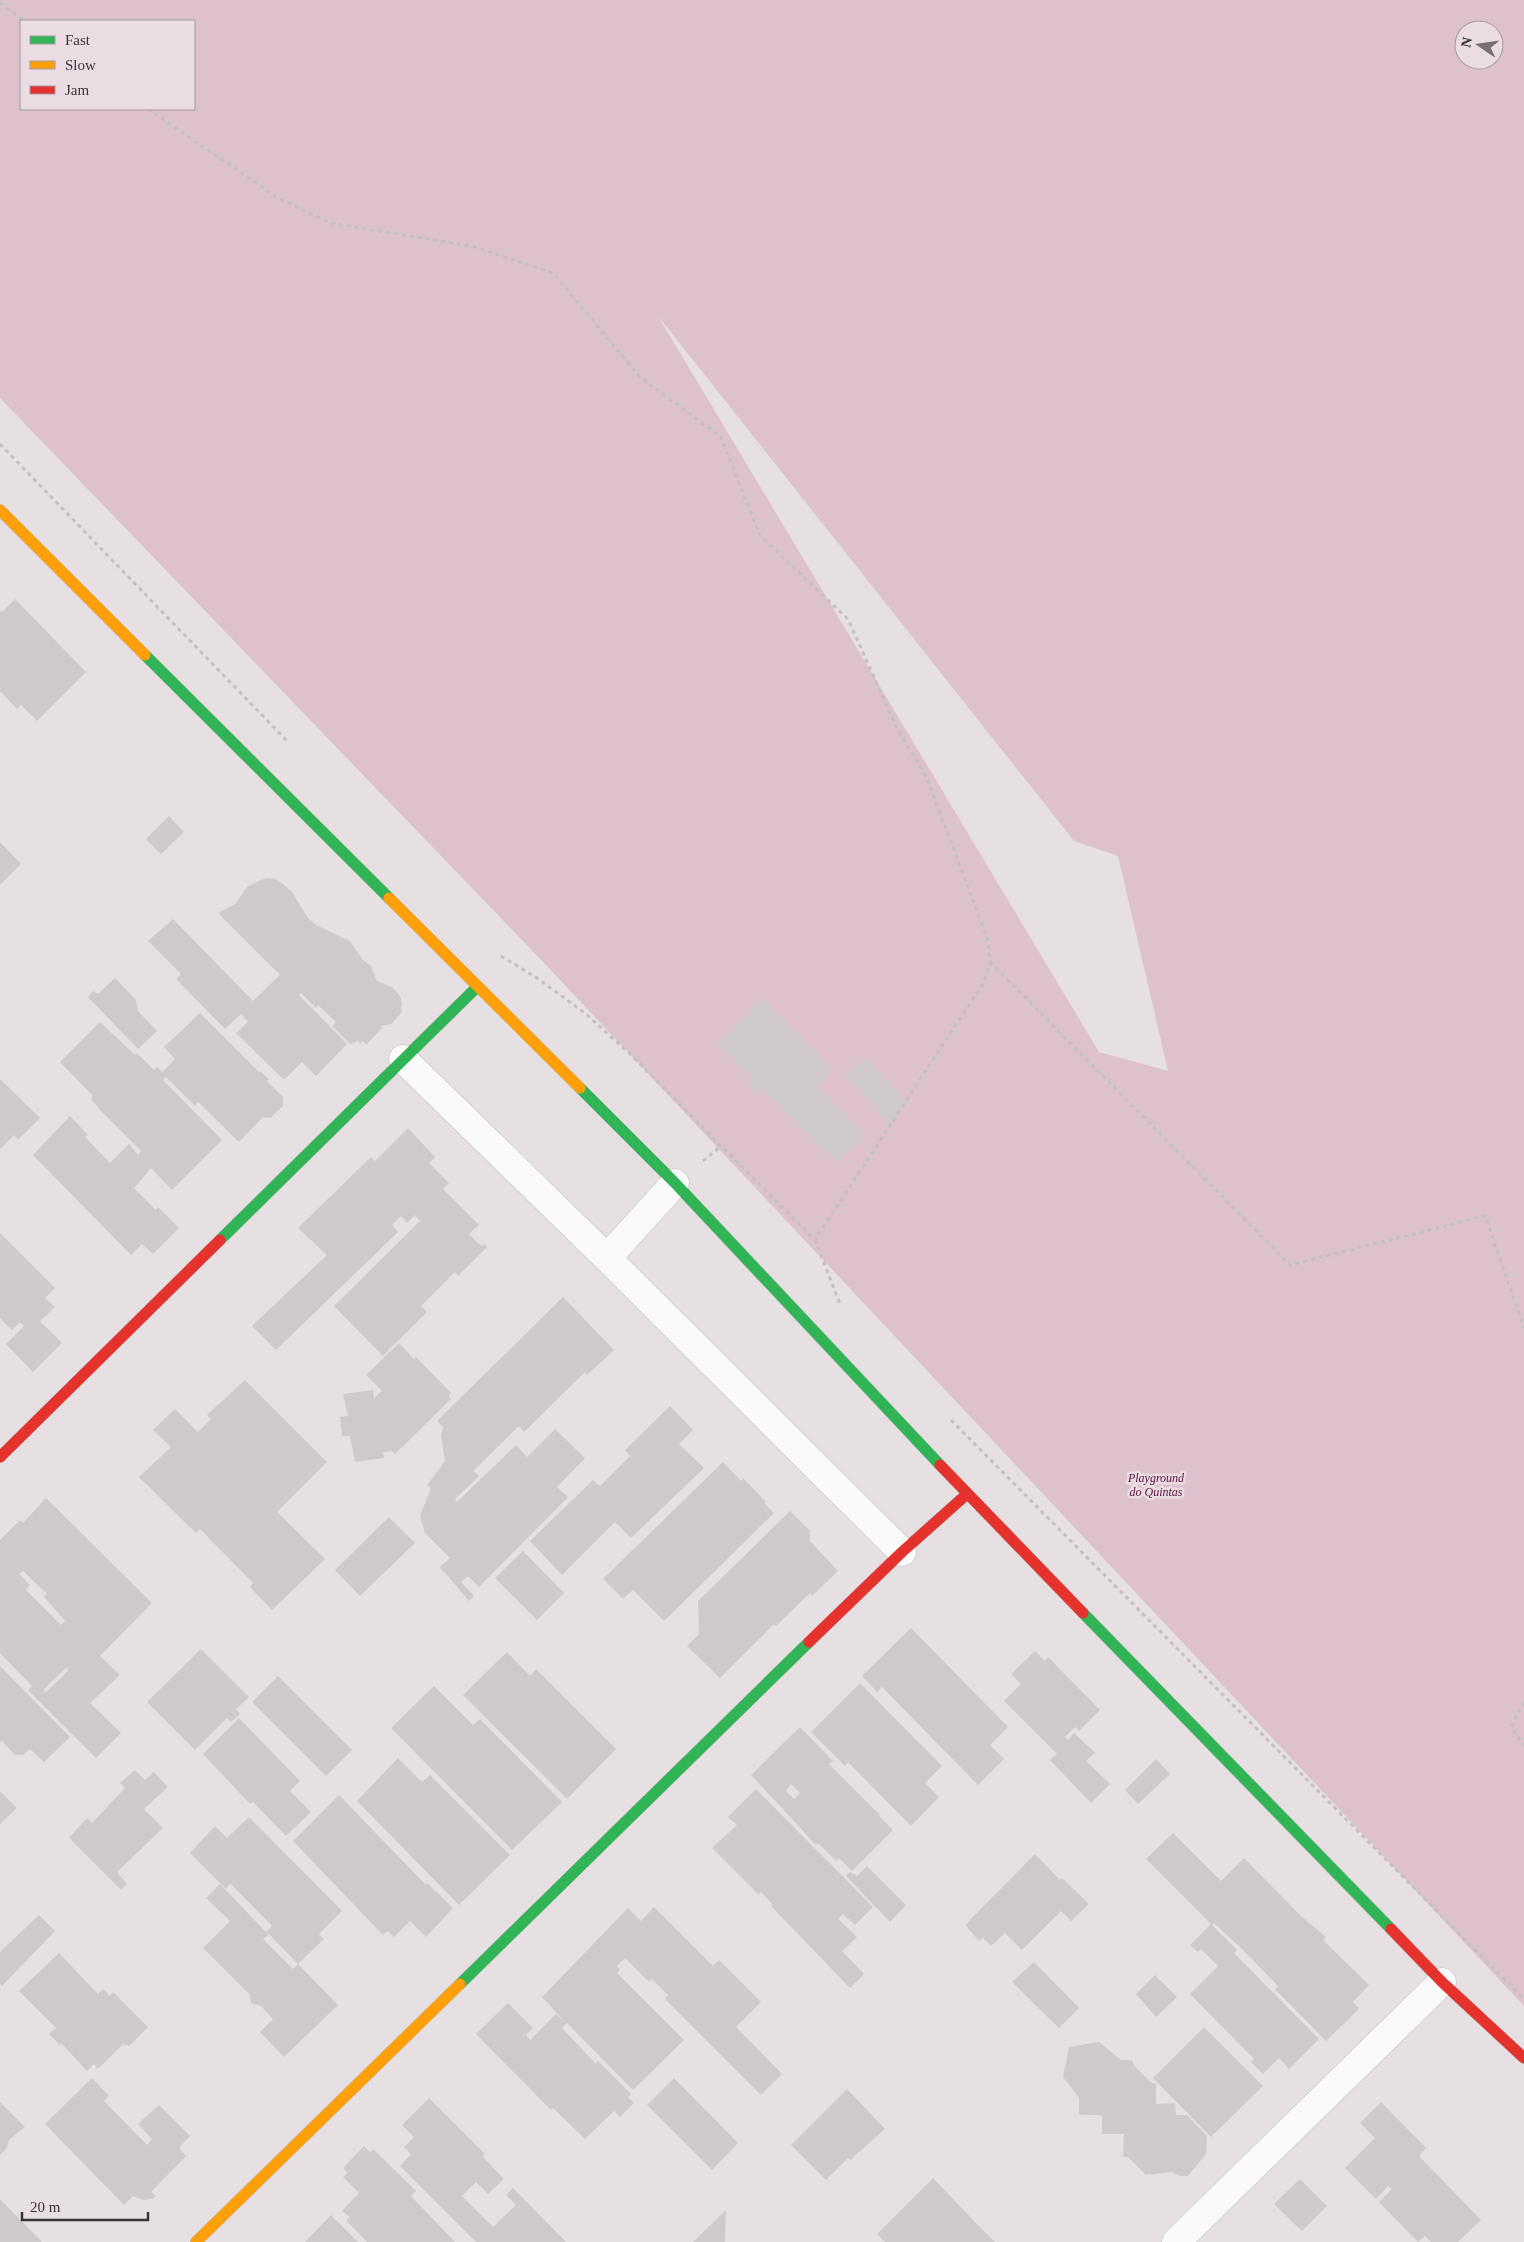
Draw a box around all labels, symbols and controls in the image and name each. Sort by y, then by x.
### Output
legend [20,20,195,110]
north arrow [1454,20,1504,70]
text: Fast [65,32,91,48]
text: N [1458,36,1475,49]
text: Slow [65,57,96,73]
text: Jam [65,82,89,98]
park label: Playground do Quintas [1127,1471,1185,1499]
scale bar [22,2190,149,2222]
text: 20 m [30,2199,61,2215]

